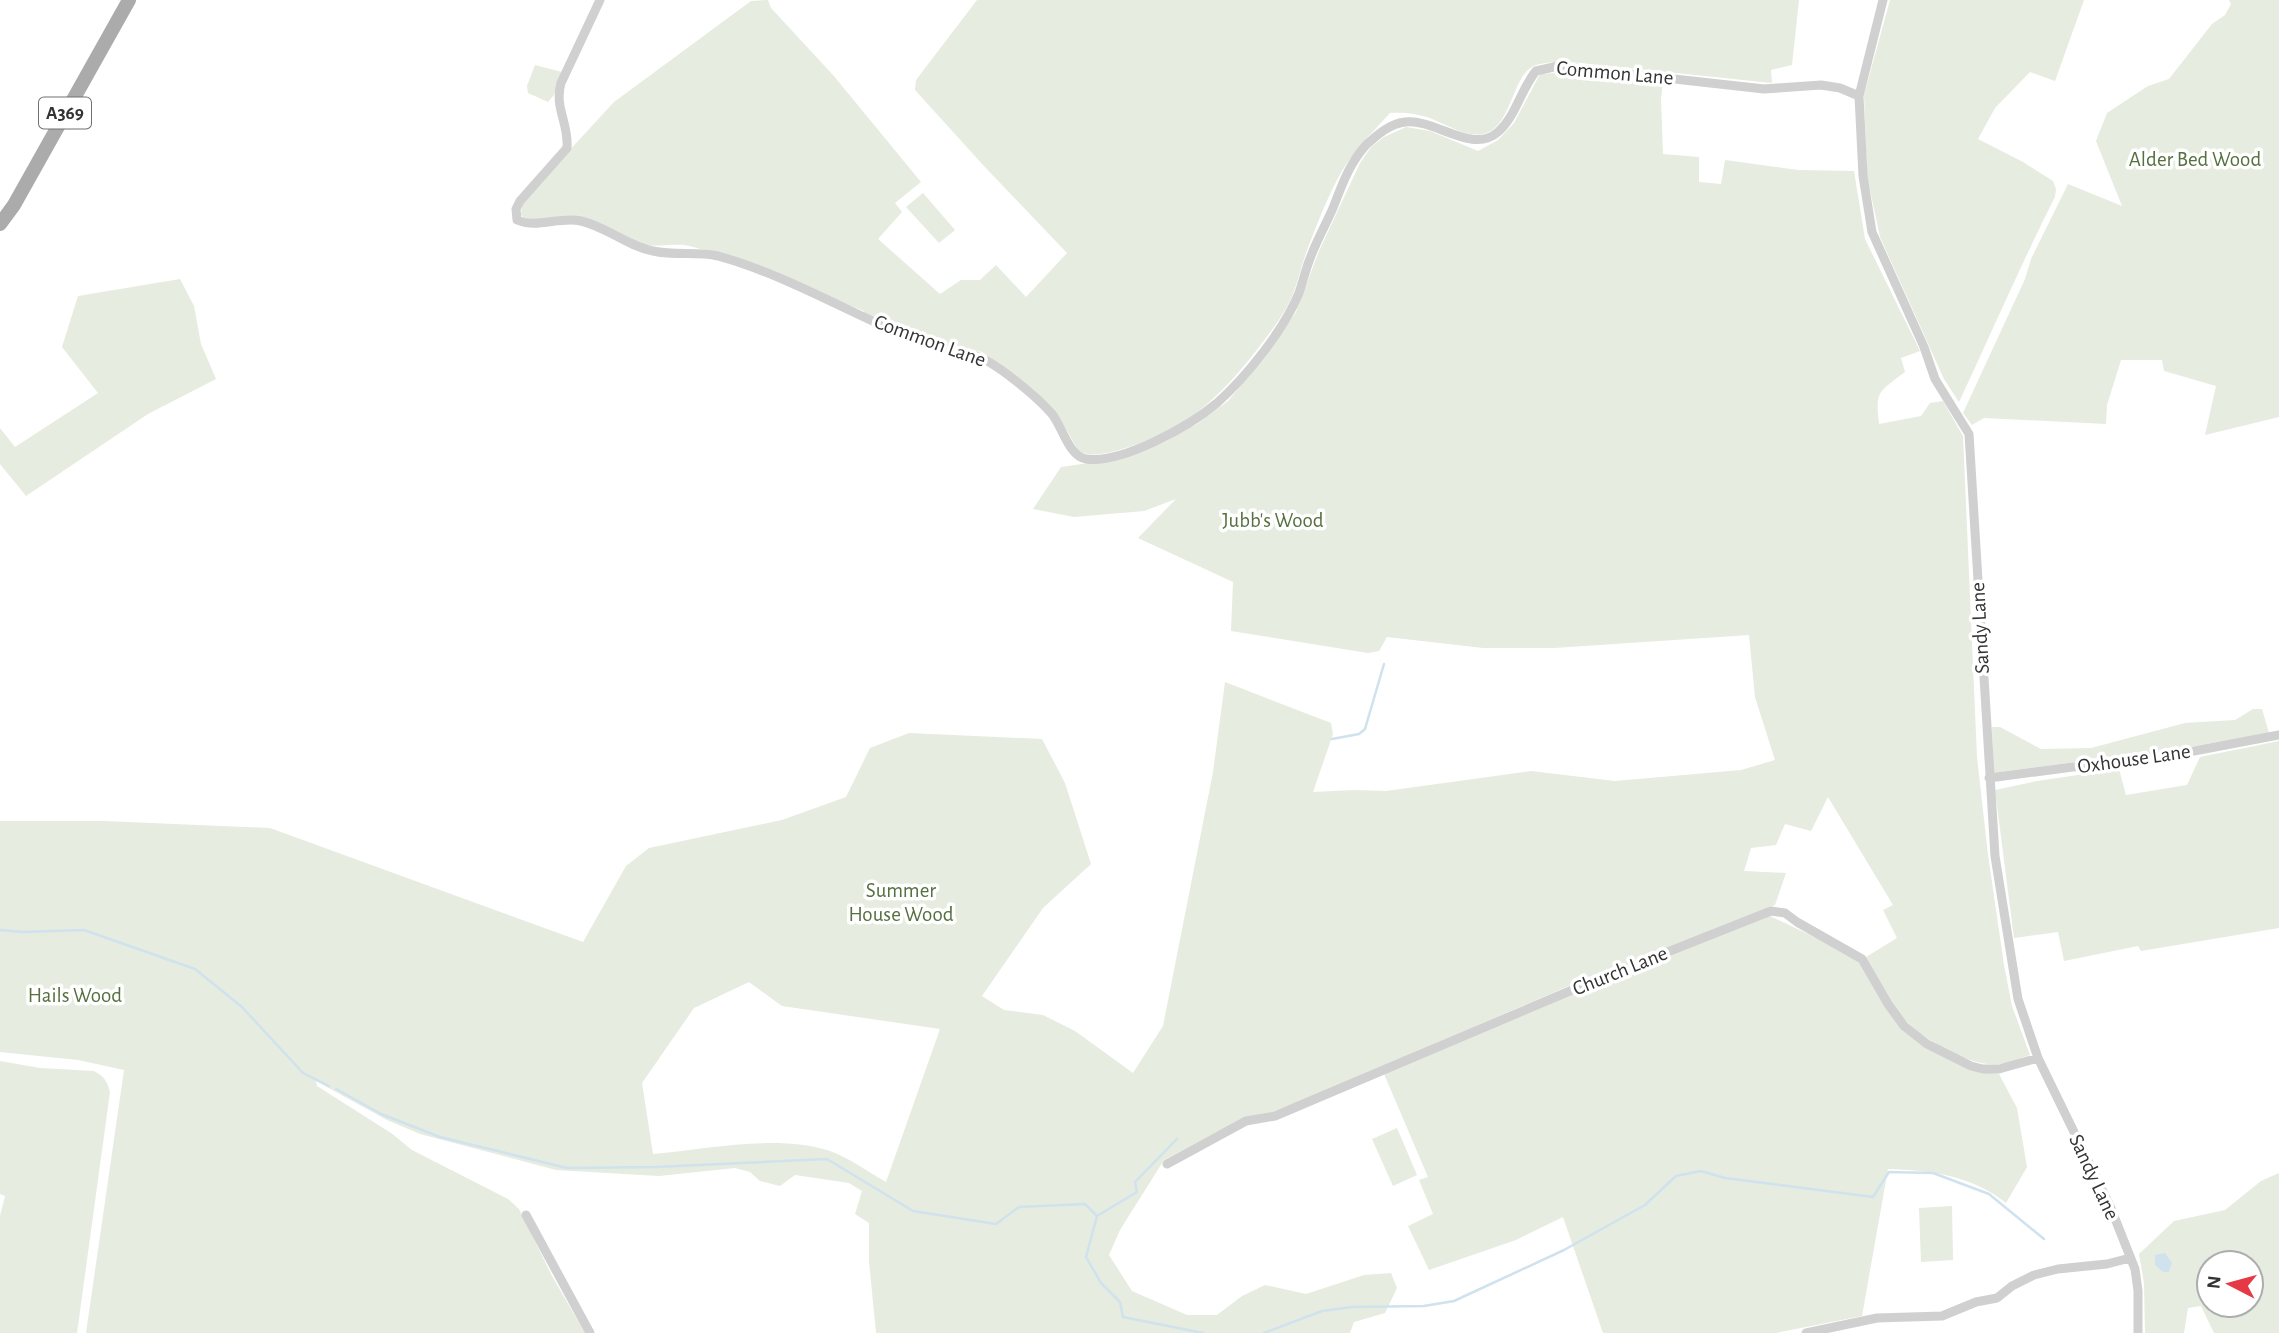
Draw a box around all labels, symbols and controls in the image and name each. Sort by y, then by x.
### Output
street label: Common Lane [1556,57,1674,89]
road number: A369 [39,97,91,128]
park label: Alder Bed Wood [2129,149,2261,170]
street label: Common Lane [871,311,989,371]
park label: Jubb's Wood [1222,510,1324,531]
street label: Sandy Lane [1967,582,1993,674]
street label: Oxhouse Lane [2076,741,2192,777]
park label: Summer House Wood [848,880,954,925]
street label: Church Lane [1570,942,1670,1000]
park label: Hails Wood [28,985,122,1006]
street label: Sandy Lane [2065,1131,2123,1223]
north arrow [2195,1249,2265,1319]
text: N [2204,1275,2225,1290]

